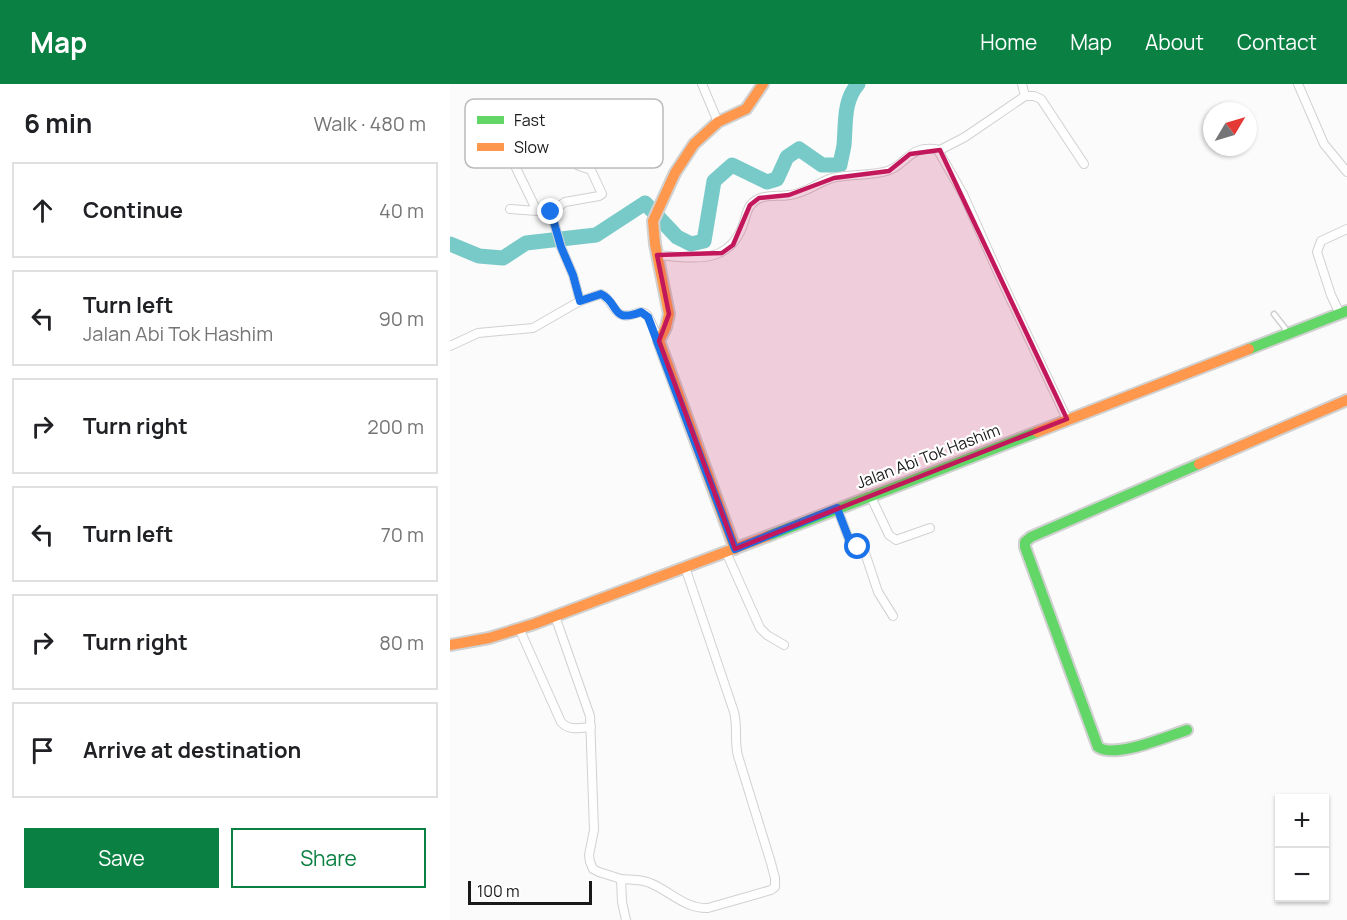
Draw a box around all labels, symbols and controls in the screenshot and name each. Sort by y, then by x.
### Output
text: Map [30,23,87,61]
text: Home [980,28,1037,56]
text: Map [1070,28,1112,56]
text: About [1145,28,1204,56]
text: Contact [1237,28,1317,56]
legend [465,99,663,168]
north arrow [1203,102,1257,156]
text: 6 min [24,105,92,141]
text: Fast [514,109,545,131]
text: Walk · 480 m [313,110,426,137]
text: Slow [514,136,549,158]
icon: ahead [26,194,59,227]
text: Continue [83,195,183,225]
text: 40 m [379,197,424,224]
route end [537,198,563,224]
text: Turn left [83,290,173,320]
icon: left [26,302,59,335]
text: 90 m [378,305,424,332]
text: Jalan Abi Tok Hashim [83,320,273,347]
icon: right [26,410,59,443]
text: Turn right [83,411,188,441]
text: 200 m [367,413,424,440]
street label: Jalan Abi Tok Hashim [853,418,1003,494]
icon: left [26,518,59,551]
text: Turn left [83,519,173,549]
text: 70 m [381,521,424,548]
route start [844,533,870,559]
icon: right [26,626,59,659]
text: Turn right [83,627,188,657]
text: 80 m [379,629,424,656]
icon: arrive [26,734,59,767]
text: Arrive at destination [83,735,301,765]
map controls [1275,794,1329,902]
button: + [1275,794,1329,848]
button: Save [24,828,219,888]
button: Share [231,828,426,888]
button: − [1275,848,1329,902]
scale bar [468,878,592,906]
text: 100 m [477,880,520,902]

